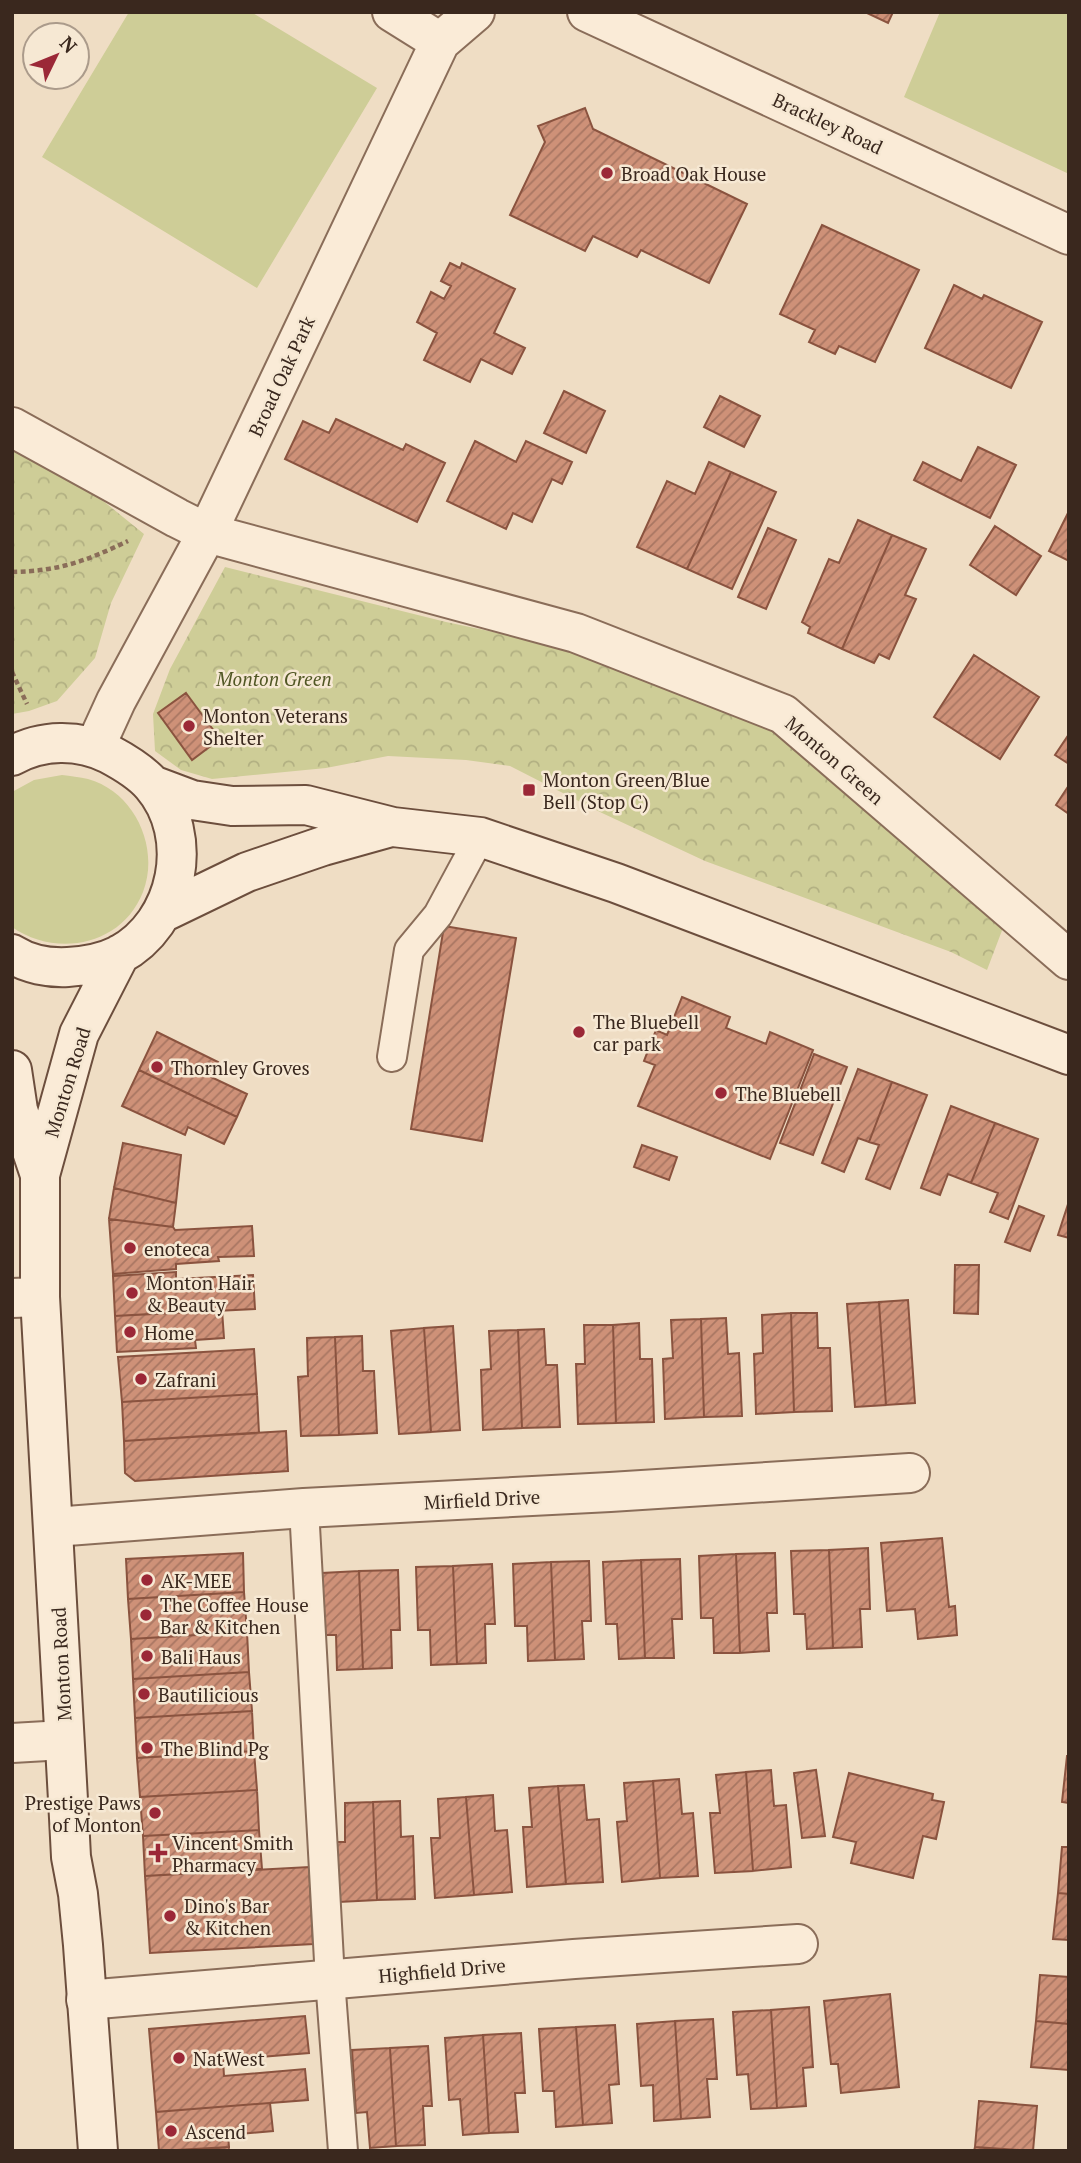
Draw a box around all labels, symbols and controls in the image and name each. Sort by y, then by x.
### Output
north arrow [21,21,91,91]
text: N [55,30,83,58]
street label: Brackley Road [769,87,888,160]
place label: Broad Oak House [621,161,766,186]
marker: Broad Oak House [599,165,615,181]
street label: Broad Oak Park [242,311,320,440]
park label: Monton Green [215,666,332,691]
place label: Monton Veterans Shelter [203,703,348,750]
street label: Monton Green [781,710,889,810]
marker: Monton Veterans Shelter [181,718,197,734]
place label: Monton Green/Blue Bell (Stop C) [543,767,710,814]
marker: Monton Green/Blue Bell (Stop C) [521,782,537,798]
place label: The Bluebell car park [593,1009,699,1056]
street label: Monton Road [38,1023,96,1140]
marker: The Bluebell car park [571,1024,587,1040]
place label: Thornley Groves [171,1055,310,1080]
marker: Thornley Groves [149,1059,165,1075]
place label: The Bluebell [735,1081,841,1106]
marker: The Bluebell [713,1085,729,1101]
place label: enoteca [144,1236,211,1261]
marker: enoteca [122,1240,138,1256]
place label: Monton Hair & Beauty [146,1270,255,1317]
marker: Monton Hair & Beauty [124,1285,140,1301]
place label: Home [144,1320,194,1345]
marker: Home [122,1324,138,1340]
place label: Zafrani [155,1367,217,1392]
marker: Zafrani [133,1371,149,1387]
street label: Mirfield Drive [423,1483,541,1515]
place label: AK-MEE [161,1568,232,1593]
marker: AK-MEE [139,1572,155,1588]
place label: The Coffee House Bar & Kitchen [160,1592,309,1639]
street label: Monton Road [46,1606,76,1722]
marker: The Coffee House Bar & Kitchen [138,1607,154,1623]
place label: Bali Haus [161,1644,241,1669]
marker: Bali Haus [139,1648,155,1664]
place label: Bautilicious [158,1682,259,1707]
marker: Bautilicious [136,1686,152,1702]
place label: The Blind Pg [161,1736,269,1761]
marker: The Blind Pg [139,1740,155,1756]
place label: Prestige Paws of Monton [25,1790,141,1837]
marker: Prestige Paws of Monton [147,1805,163,1821]
place label: Vincent Smith Pharmacy [172,1830,294,1877]
marker: Vincent Smith Pharmacy [150,1845,166,1861]
place label: Dino's Bar & Kitchen [184,1893,271,1940]
marker: Dino's Bar & Kitchen [162,1908,178,1924]
street label: Highfield Drive [377,1952,507,1988]
place label: NatWest [193,2046,265,2071]
marker: NatWest [171,2050,187,2066]
place label: Ascend [185,2119,247,2144]
marker: Ascend [163,2123,179,2139]

